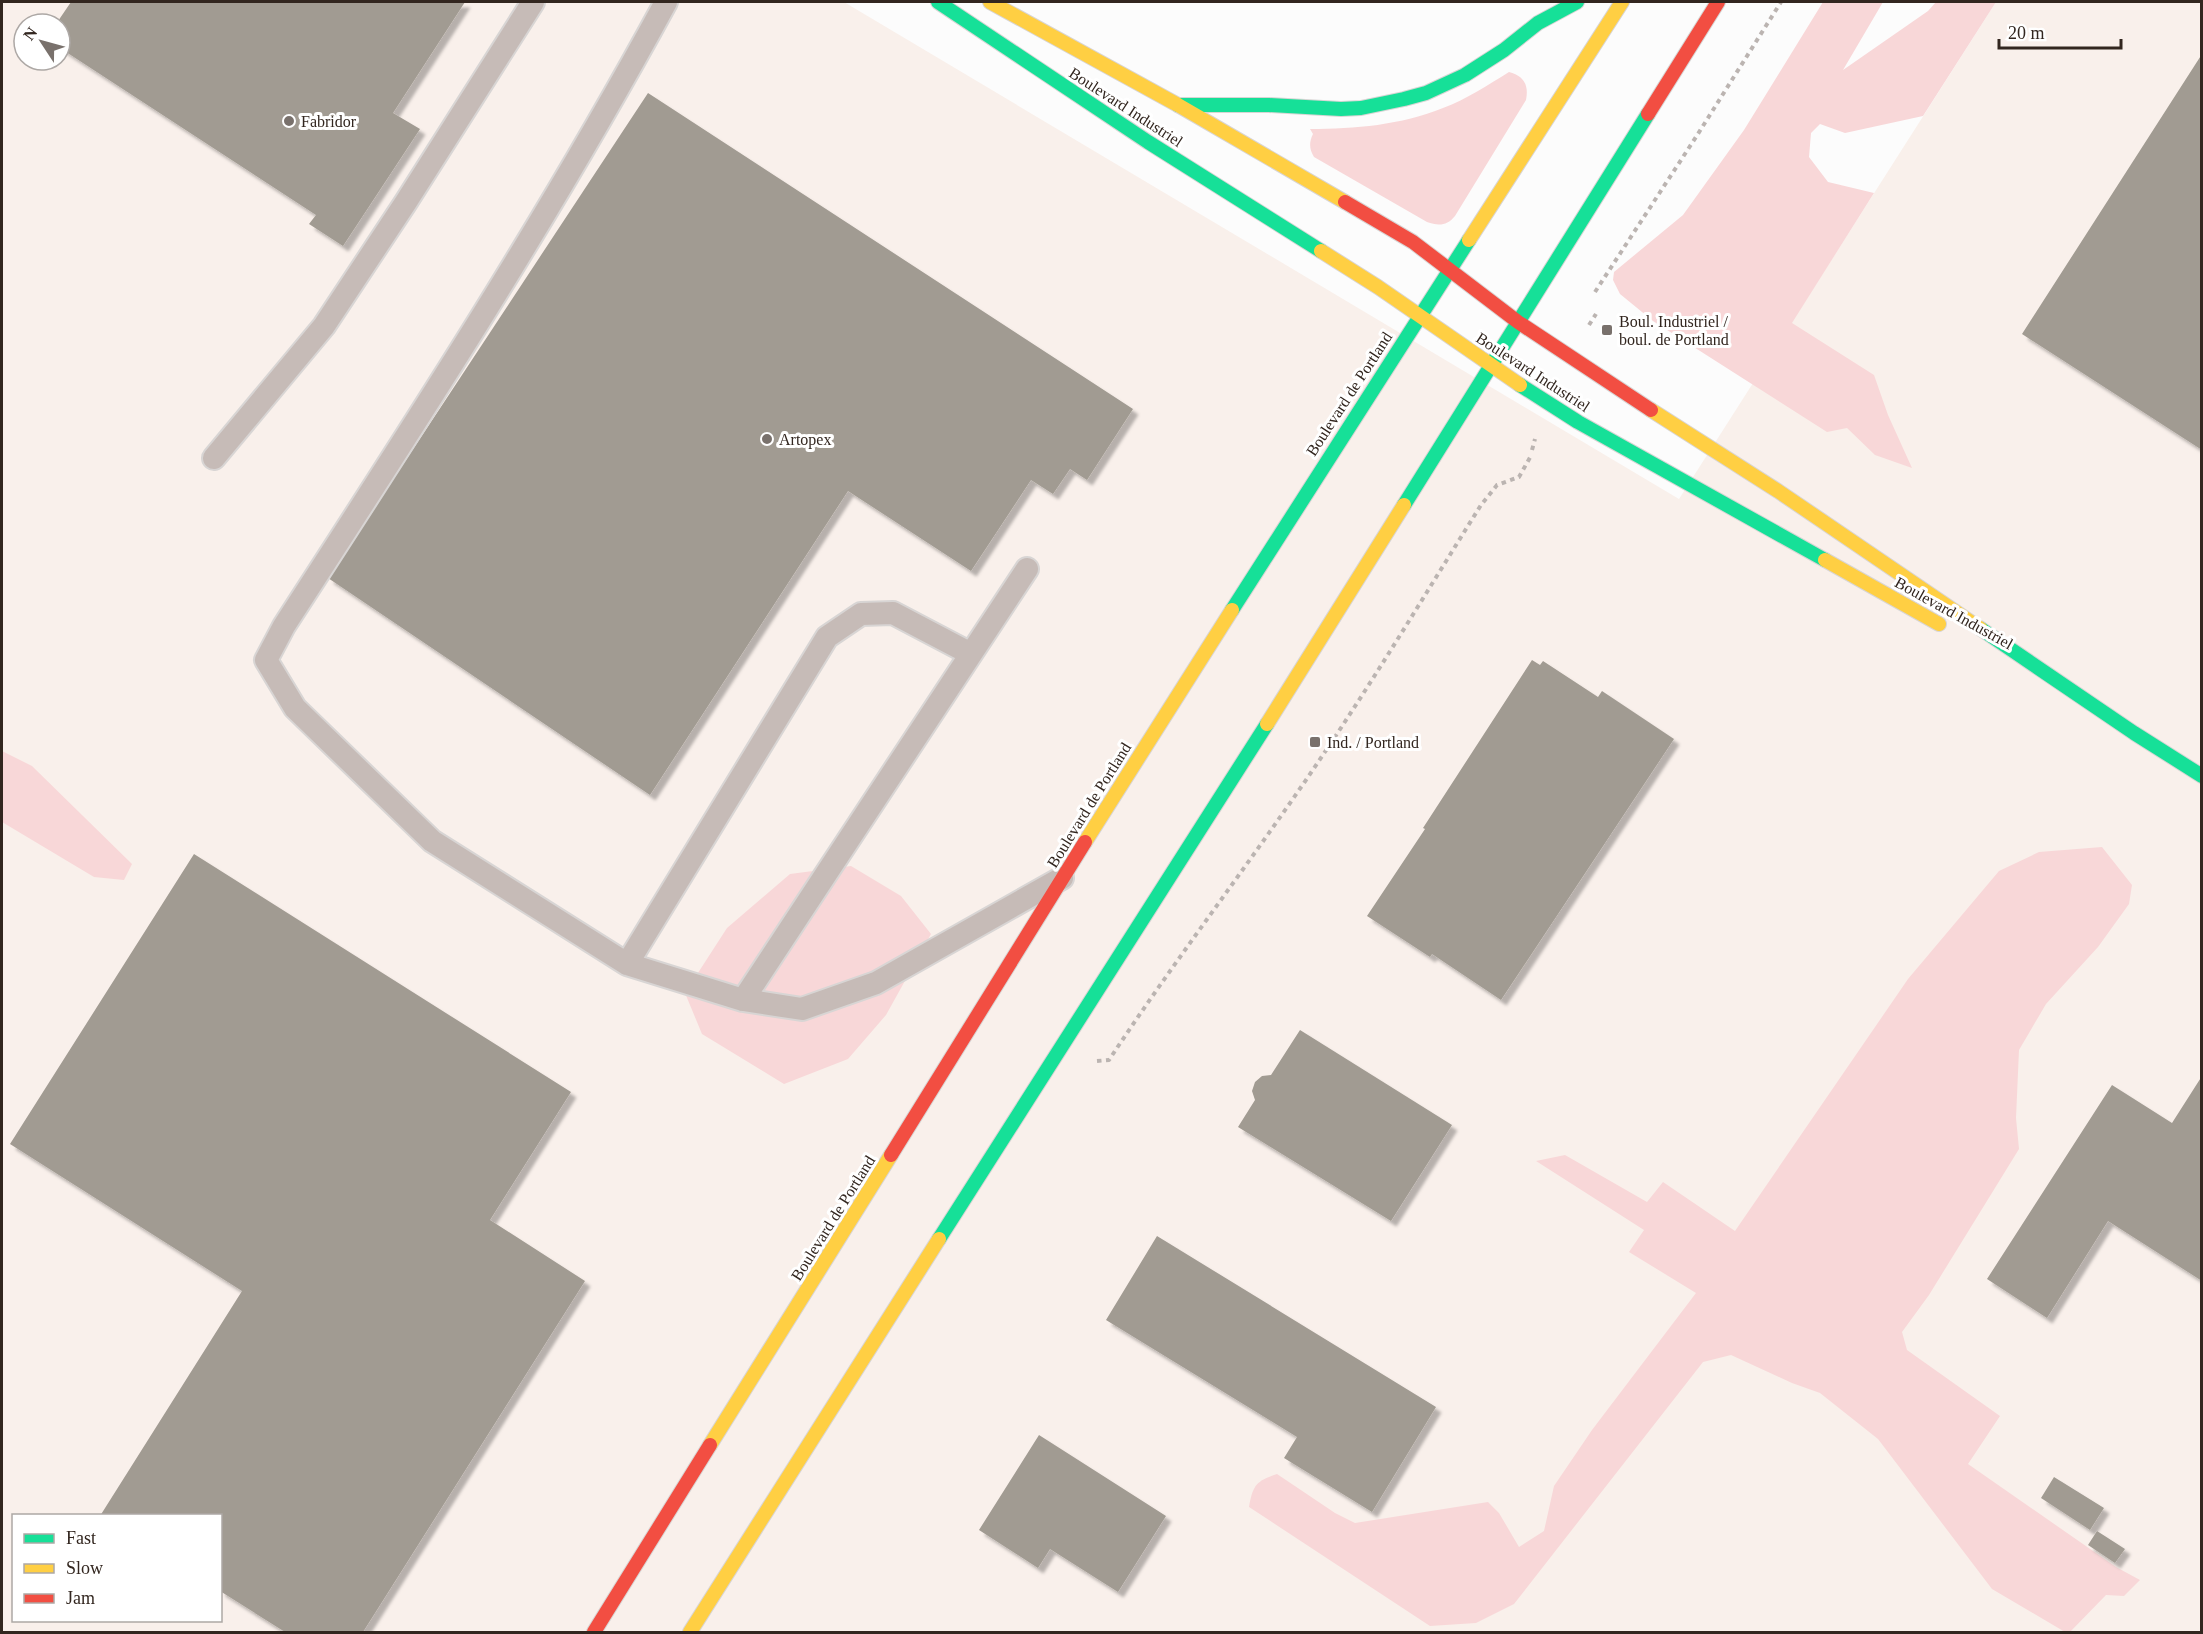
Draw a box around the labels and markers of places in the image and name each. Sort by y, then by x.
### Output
place label: Fabridor [301,113,357,130]
marker: Fabridor [282,114,296,128]
place label: Boul. Industriel / boul. de Portland [1619,313,1729,348]
marker: Boul. Industriel / boul. de Portland [1600,323,1614,337]
place label: Artopex [779,431,831,449]
marker: Artopex [760,432,774,446]
place label: Ind. / Portland [1327,734,1419,751]
marker: Ind. / Portland [1308,735,1322,749]

